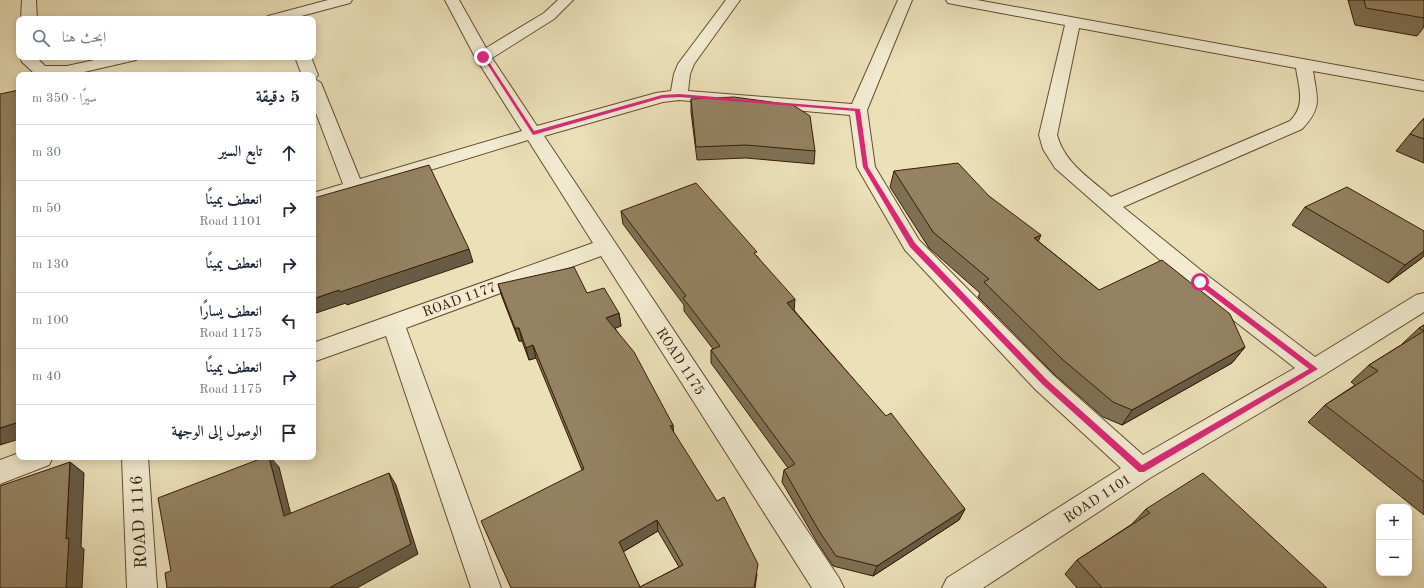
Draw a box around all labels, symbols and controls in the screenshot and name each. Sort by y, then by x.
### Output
search box [16,16,316,60]
icon: search [30,27,52,49]
text: ابحث هنا [62,31,106,46]
route end [474,48,492,66]
text: 5 دقيقة [256,89,300,106]
text: سيرًا · 350 m [32,92,97,105]
icon: ahead [278,142,300,164]
text: تابع السير [219,145,262,160]
text: 30 m [32,146,61,159]
text: انعطف يمينًا [206,193,262,208]
icon: right [278,198,300,220]
text: 50 m [32,202,61,215]
text: Road 1101 [199,215,262,228]
icon: right [278,254,300,276]
text: انعطف يمينًا [206,257,262,272]
text: 130 m [32,258,69,271]
route start [1191,273,1209,291]
street label: ROAD 1177 [421,280,498,320]
text: انعطف يسارًا [200,305,262,320]
icon: left [278,310,300,332]
text: 100 m [32,314,69,327]
street label: ROAD 1175 [653,325,707,398]
text: Road 1175 [199,327,262,340]
text: انعطف يمينًا [206,361,262,376]
icon: right [278,366,300,388]
text: 40 m [32,370,61,383]
text: Road 1175 [199,383,262,396]
icon: arrive [278,422,300,444]
text: الوصول إلى الوجهة [171,425,262,440]
street label: ROAD 1101 [1061,472,1134,526]
street label: ROAD 1116 [129,475,150,569]
map controls [1376,504,1412,576]
button: + [1376,504,1412,540]
button: − [1376,540,1412,576]

